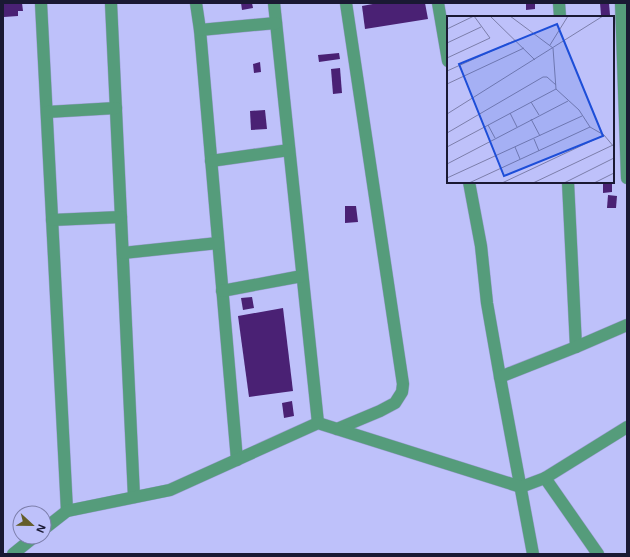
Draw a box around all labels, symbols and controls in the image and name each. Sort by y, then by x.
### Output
inset map [447,16,614,183]
north arrow [12,505,52,545]
text: N [34,523,48,535]

